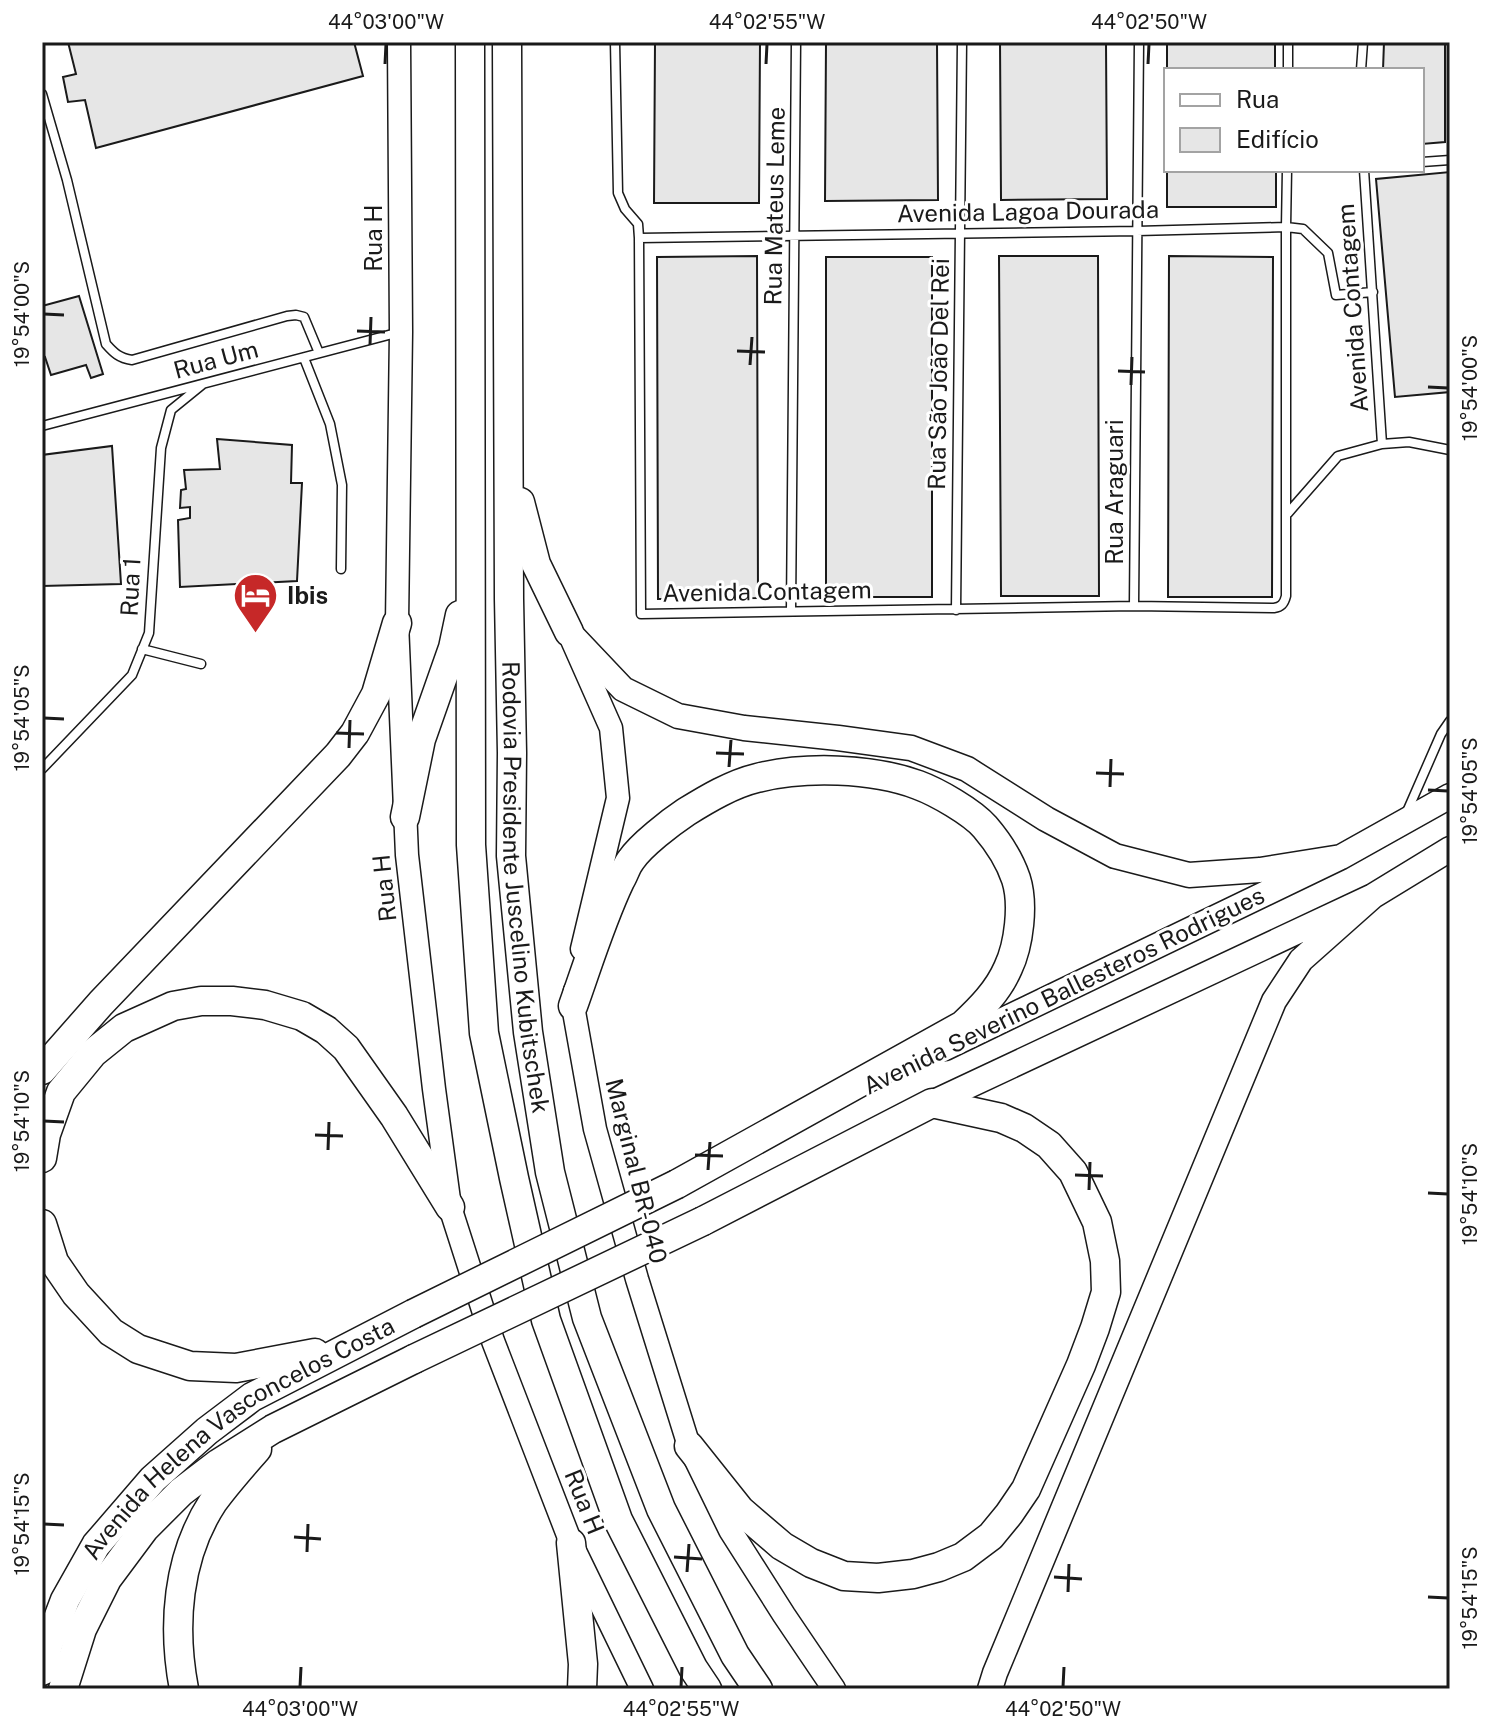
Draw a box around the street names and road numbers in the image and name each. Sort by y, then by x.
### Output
street label: Rua Mateus Leme [758,106,790,306]
street label: Avenida Lagoa Dourada [897,195,1159,227]
street label: Avenida Contagem [1331,203,1373,413]
street label: Rua H [359,204,387,272]
street label: Rua São João Del Rei [922,258,954,490]
street label: Rua Um [170,334,261,384]
street label: Rua Araguari [1100,419,1128,565]
street label: Rua 1 [114,557,146,617]
street label: Avenida Contagem [662,575,872,607]
street label: Rodovia Presidente Juscelino Kubitschek [497,661,556,1115]
street label: Rua H [367,853,401,923]
street label: Avenida Severino Ballesteros Rodrigues [859,881,1269,1100]
street label: Marginal BR-040 [600,1075,673,1266]
street label: Avenida Helena Vasconcelos Costa [76,1311,399,1564]
street label: Rua H [559,1465,611,1538]

